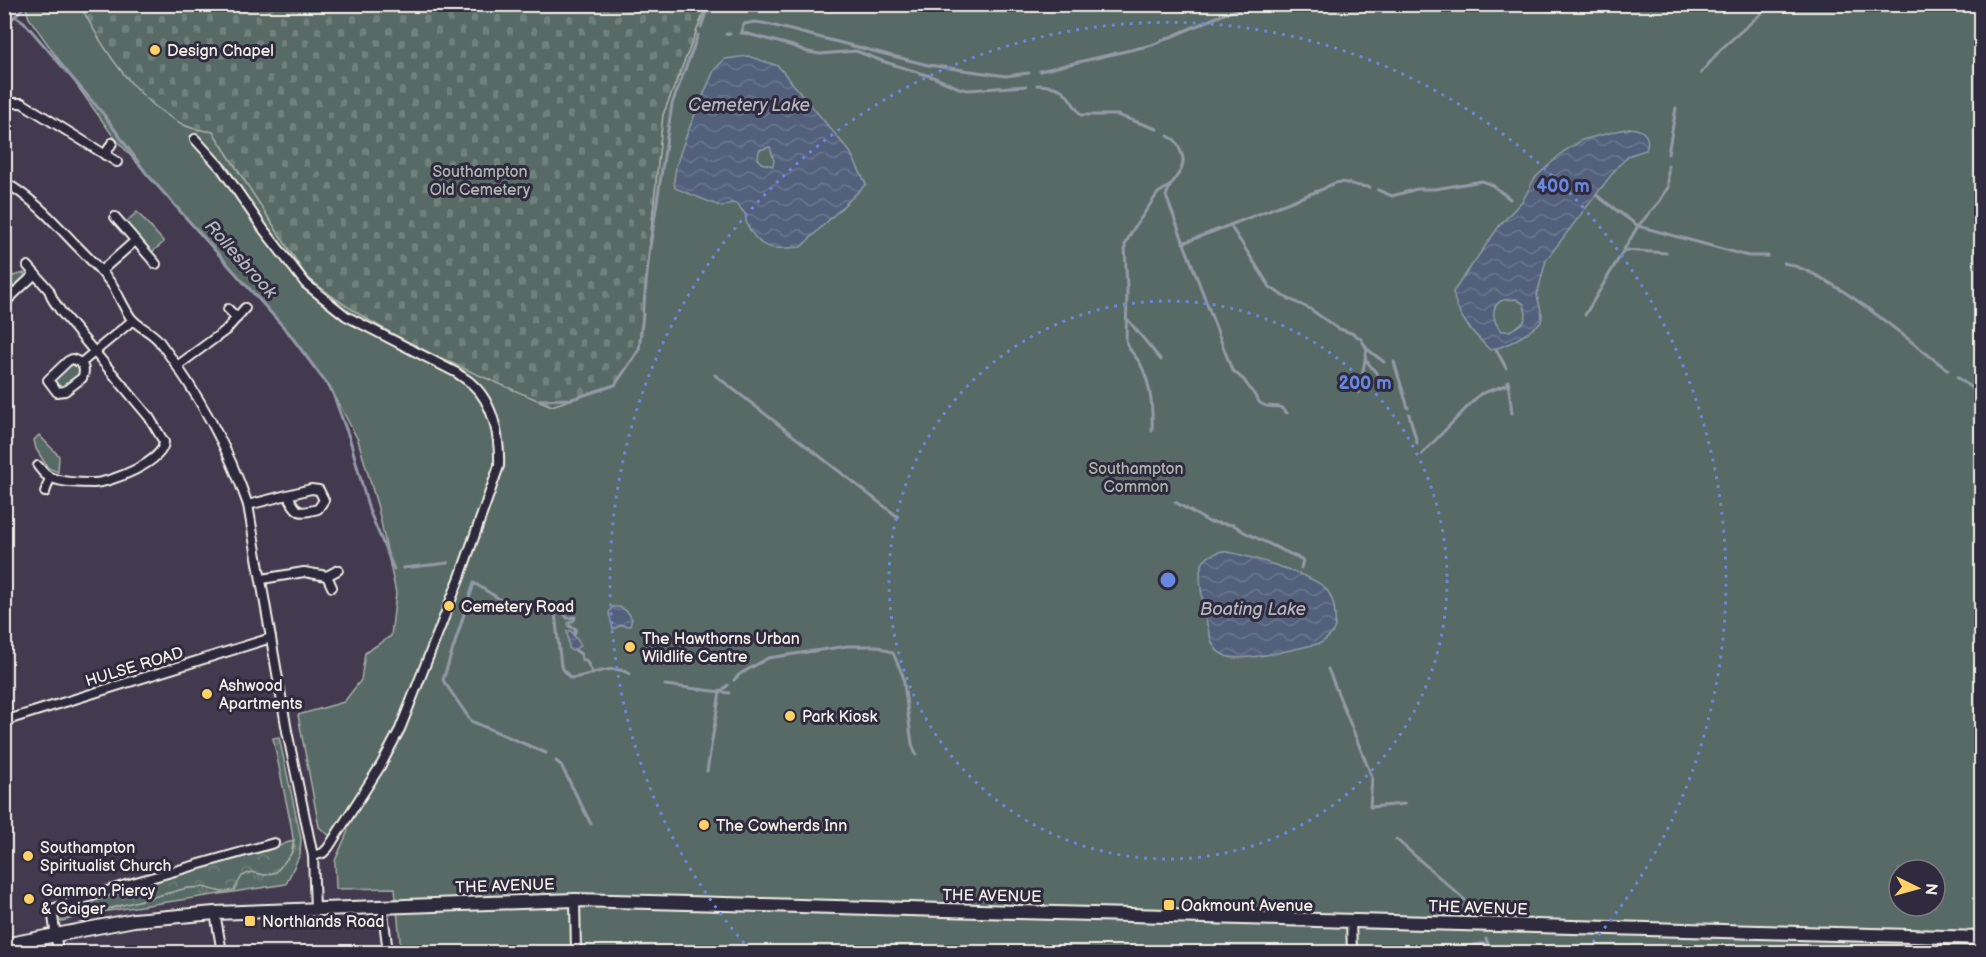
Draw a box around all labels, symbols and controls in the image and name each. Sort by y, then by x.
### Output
place label: Design Chapel [167,42,274,61]
marker: Design Chapel [148,43,162,57]
water label: Cemetery Lake [688,95,810,116]
park label: Southampton Old Cemetery [430,163,531,200]
text: 400 m [1536,176,1590,197]
water label: Rollesbrook [200,216,282,303]
text: 200 m [1338,373,1392,394]
park label: Southampton Common [1088,460,1184,497]
centre of rings [1158,570,1178,590]
place label: Cemetery Road [461,598,574,617]
marker: Cemetery Road [442,599,456,613]
water label: Boating Lake [1200,599,1306,620]
place label: The Hawthorns Urban Wildlife Centre [642,630,800,667]
marker: The Hawthorns Urban Wildlife Centre [623,640,637,654]
street label: HULSE ROAD [83,643,186,691]
place label: Ashwood Apartments [219,677,302,714]
marker: Ashwood Apartments [200,687,214,701]
place label: Park Kiosk [802,708,877,727]
marker: Park Kiosk [783,709,797,723]
place label: The Cowherds Inn [716,817,847,836]
marker: The Cowherds Inn [697,818,711,832]
place label: Southampton Spiritualist Church [40,839,172,876]
marker: Southampton Spiritualist Church [21,849,35,863]
north arrow [1887,858,1947,918]
street label: THE AVENUE [455,875,555,898]
place label: Gammon Piercy & Gaiger [41,882,156,919]
text: N [1920,882,1940,896]
street label: THE AVENUE [942,886,1042,907]
marker: Gammon Piercy & Gaiger [22,892,36,906]
place label: Oakmount Avenue [1181,897,1313,916]
street label: THE AVENUE [1428,897,1528,920]
marker: Oakmount Avenue [1162,898,1176,912]
place label: Northlands Road [262,913,384,932]
marker: Northlands Road [243,914,257,928]

